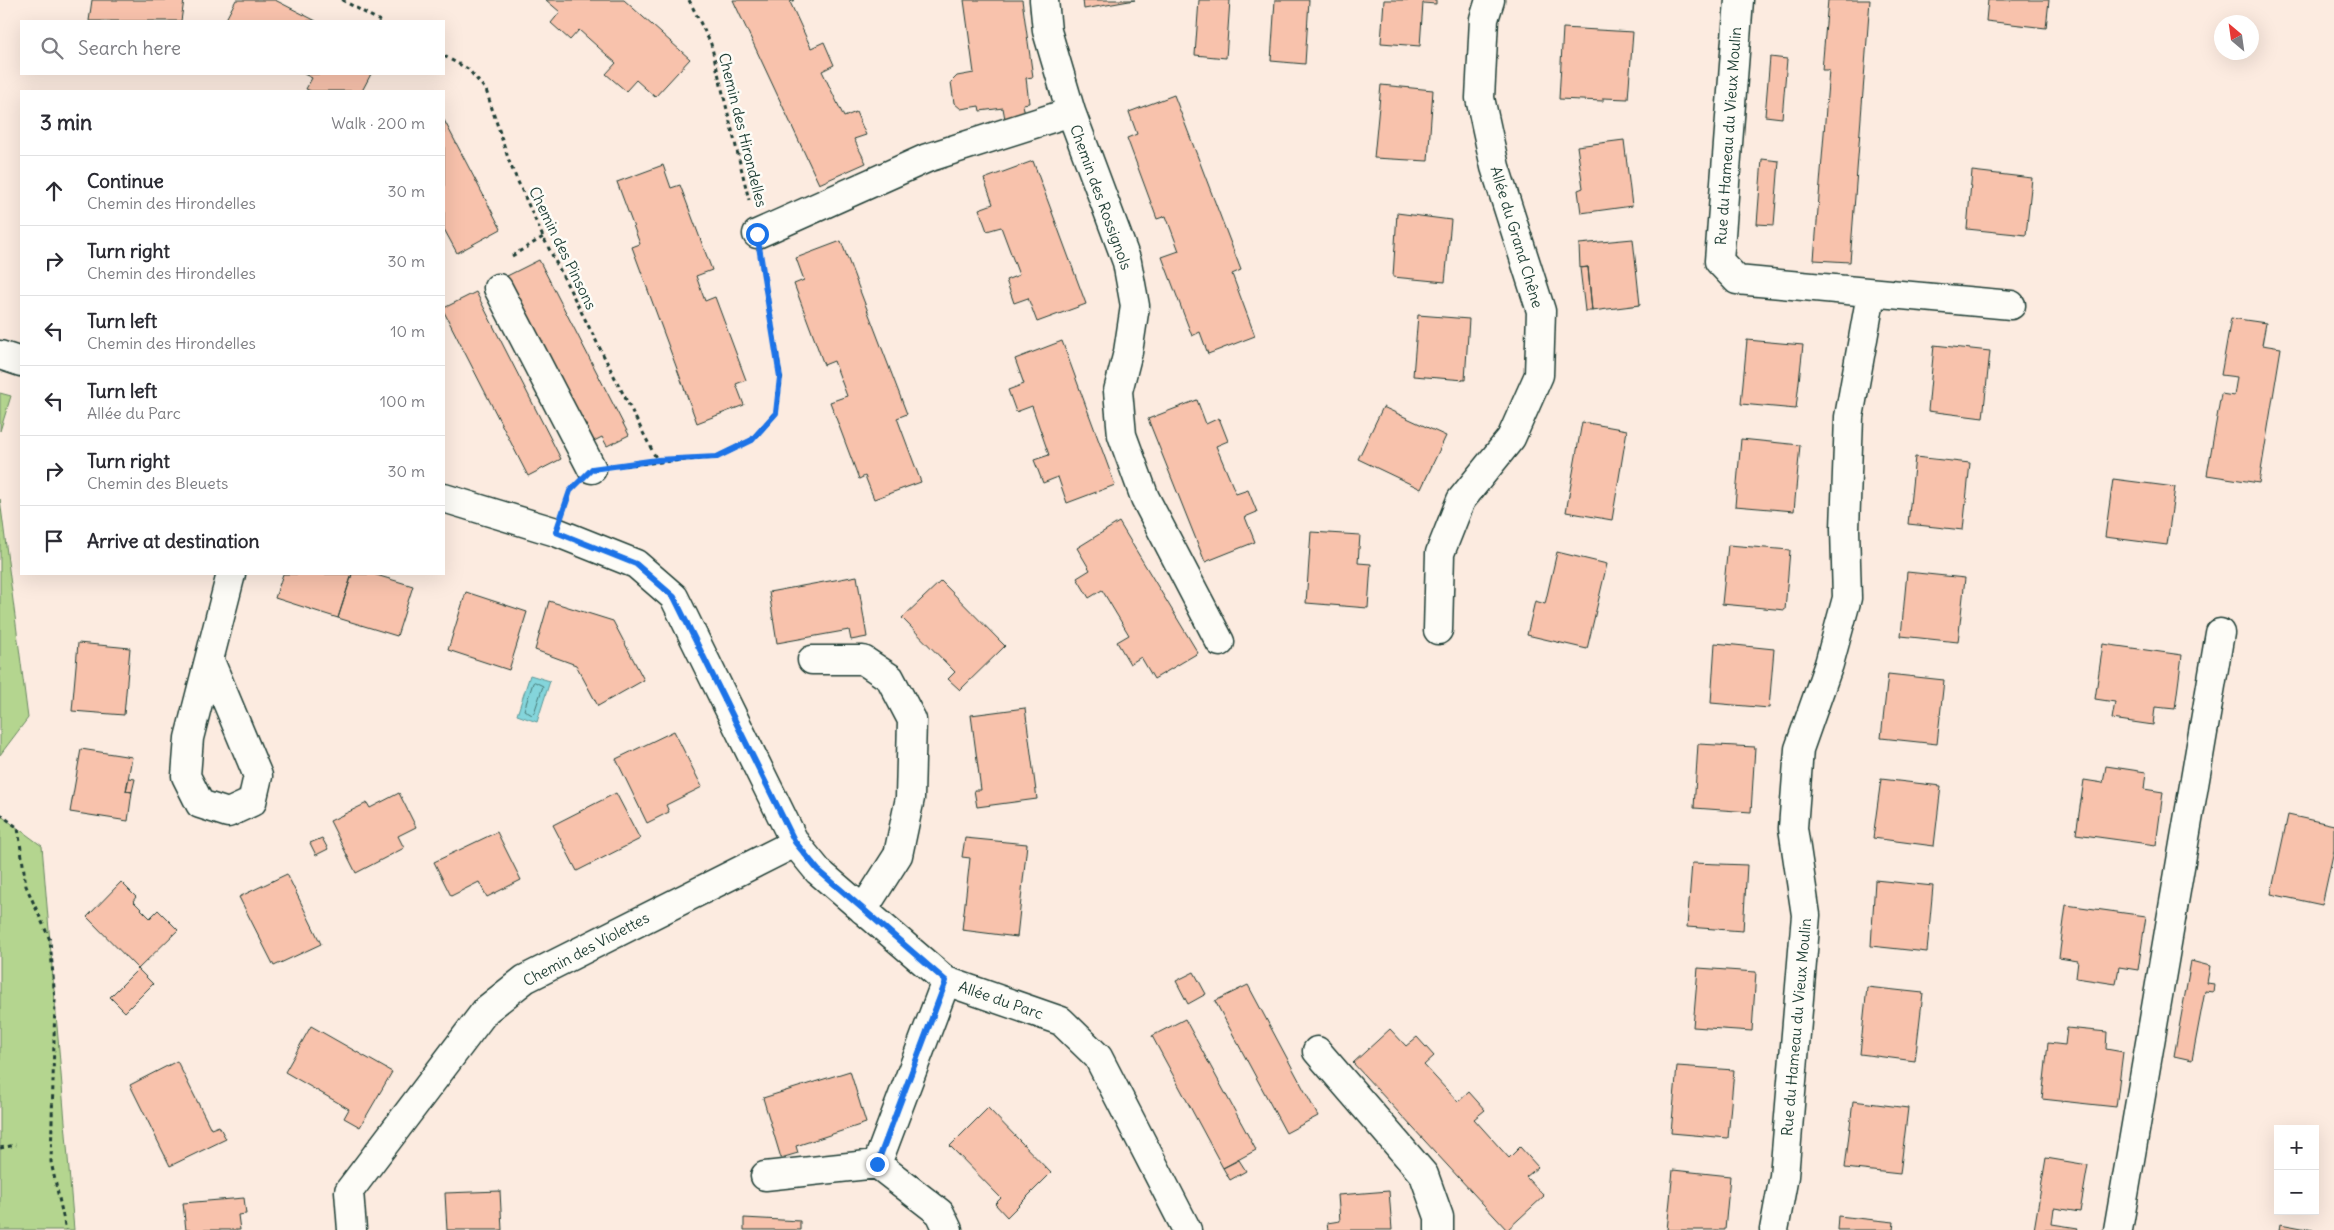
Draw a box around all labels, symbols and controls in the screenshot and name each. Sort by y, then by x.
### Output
north arrow [2214,15,2259,60]
search box [20,20,445,75]
street label: Rue du Hameau du Vieux Moulin [1711,26,1745,246]
icon: search [38,34,66,62]
text: Search here [78,36,181,60]
street label: Chemin des Hirondelles [715,51,771,209]
text: 3 min [40,109,92,136]
text: Walk · 200 m [331,113,425,133]
street label: Chemin des Rossignols [1066,122,1136,272]
street label: Allée du Grand Chêne [1486,164,1548,310]
text: Continue [87,169,164,193]
icon: ahead [40,177,68,205]
text: 30 m [388,181,425,201]
street label: Chemin des Pinsons [525,183,601,313]
text: Chemin des Hirondelles [87,193,256,213]
route start [746,223,769,246]
text: Turn right [87,239,170,263]
icon: right [40,247,68,275]
text: 30 m [388,251,425,271]
text: Chemin des Hirondelles [87,263,256,283]
text: Turn left [87,309,157,333]
icon: left [40,317,68,345]
text: 10 m [390,321,425,341]
text: Chemin des Hirondelles [87,333,256,353]
text: Turn left [87,379,157,403]
icon: left [40,387,68,415]
text: 100 m [380,391,425,411]
text: Allée du Parc [87,403,181,423]
text: Turn right [87,449,170,473]
icon: right [40,457,68,485]
text: 30 m [388,461,425,481]
text: Chemin des Bleuets [87,473,228,493]
icon: arrive [40,527,68,555]
text: Arrive at destination [87,529,260,553]
street label: Chemin des Violettes [520,908,652,990]
street label: Rue du Hameau du Vieux Moulin [1777,917,1815,1137]
street label: Allée du Parc [956,977,1046,1023]
map controls [2274,1125,2319,1215]
button: + [2274,1125,2319,1170]
route end [866,1153,889,1176]
button: − [2274,1170,2319,1215]

